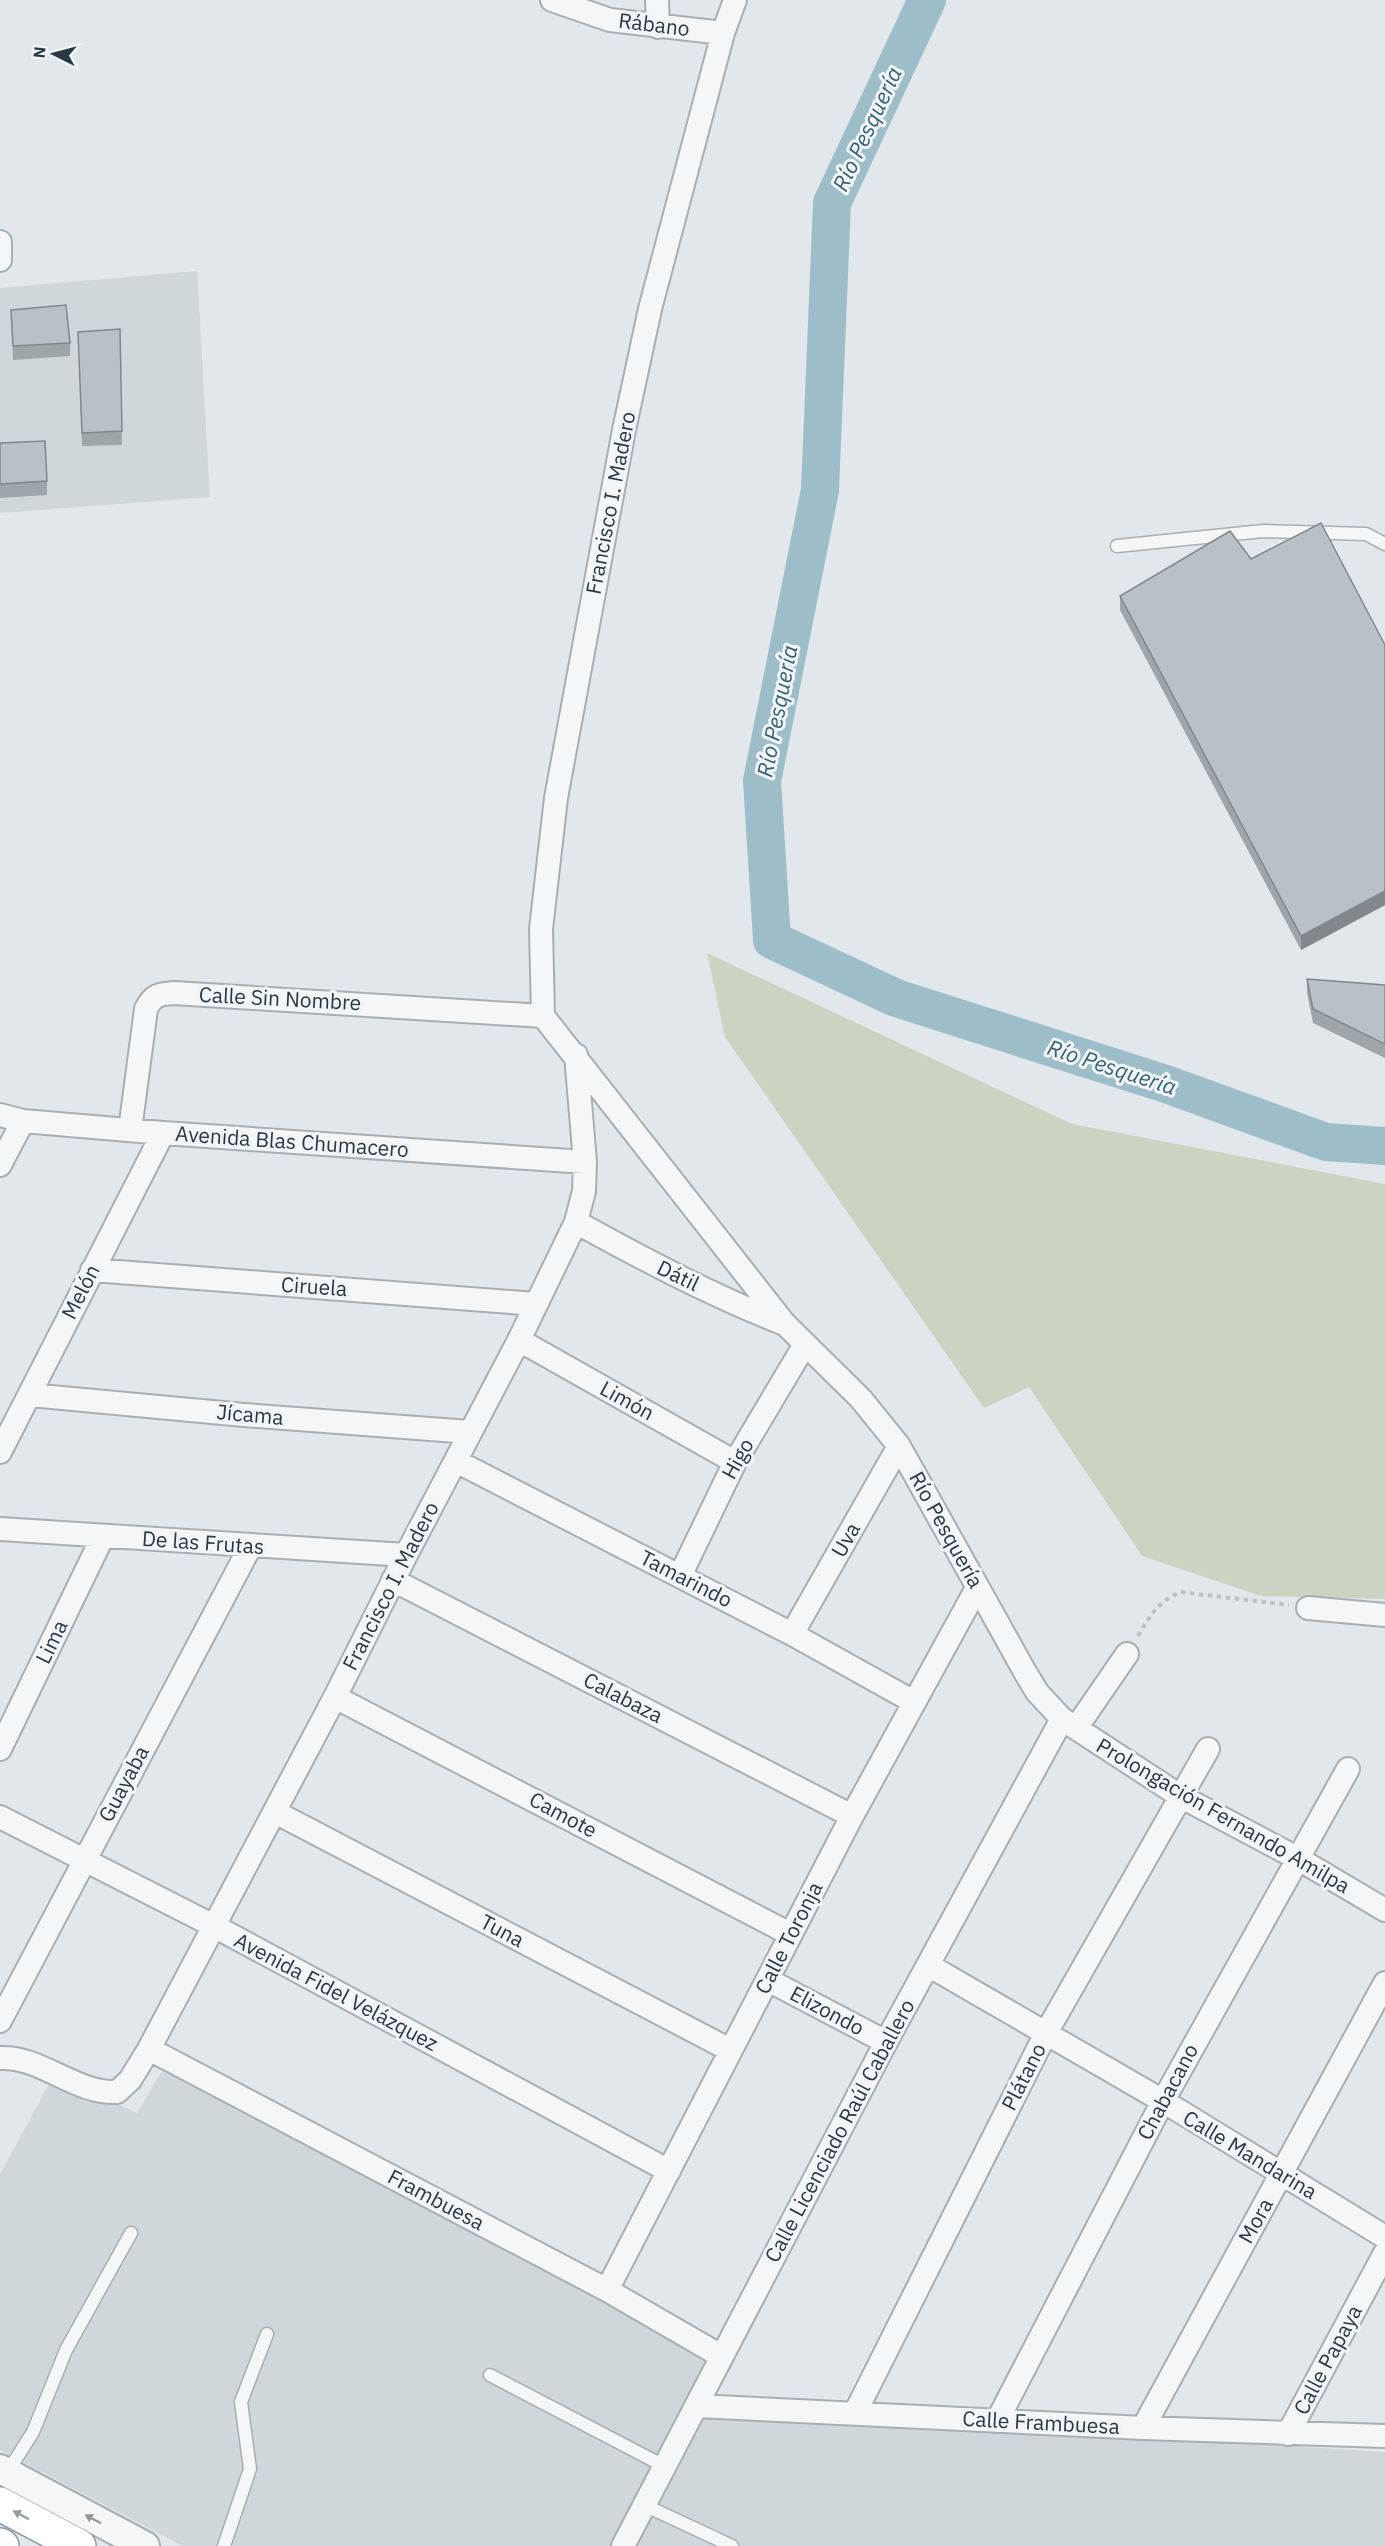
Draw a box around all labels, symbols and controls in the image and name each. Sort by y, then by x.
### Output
street label: Rábano [617,6,691,42]
north arrow [24,24,84,84]
text: N [29,46,50,59]
water label: Río Pesquería [825,62,908,196]
street label: Francisco I. Madero [579,409,641,597]
water label: Río Pesquería [750,642,804,779]
street label: Calle Sin Nombre [198,980,362,1016]
water label: Río Pesquería [1044,1032,1180,1101]
street label: Avenida Blas Chumacero [174,1119,410,1163]
street label: Dátil [653,1253,704,1297]
street label: Melón [54,1259,106,1324]
street label: Ciruela [280,1270,348,1302]
street label: Limón [595,1374,660,1426]
street label: Jícama [215,1397,285,1431]
street label: Higo [714,1433,760,1484]
street label: Río Pesquería [903,1466,990,1593]
street label: Francisco I. Madero [335,1496,445,1675]
street label: Uva [824,1517,866,1562]
street label: De las Frutas [141,1524,265,1560]
street label: Tamarindo [635,1543,737,1613]
street label: Lima [29,1615,74,1668]
street label: Calabaza [579,1665,668,1729]
street label: Prolongación Fernando Amilpa [1092,1731,1355,1899]
street label: Guayaba [91,1741,155,1826]
street label: Camote [525,1785,602,1844]
street label: Calle Toronja [748,1877,828,1998]
street label: Tuna [476,1907,529,1953]
street label: Avenida Fidel Velázquez [230,1925,444,2057]
street label: Elizondo [785,1979,870,2041]
street label: Calle Licenciado Raúl Caballero [758,1994,921,2267]
street label: Plátano [994,2038,1052,2115]
street label: Chabacano [1130,2039,1204,2144]
street label: Calle Mandarina [1178,2103,1323,2205]
street label: Frambuesa [383,2162,490,2236]
street label: Mora [1231,2193,1279,2248]
street label: Calle Papaya [1286,2300,1368,2419]
street label: Calle Frambuesa [962,2404,1120,2440]
one-way arrow [12,2510,29,2520]
one-way arrow [84,2514,101,2524]

